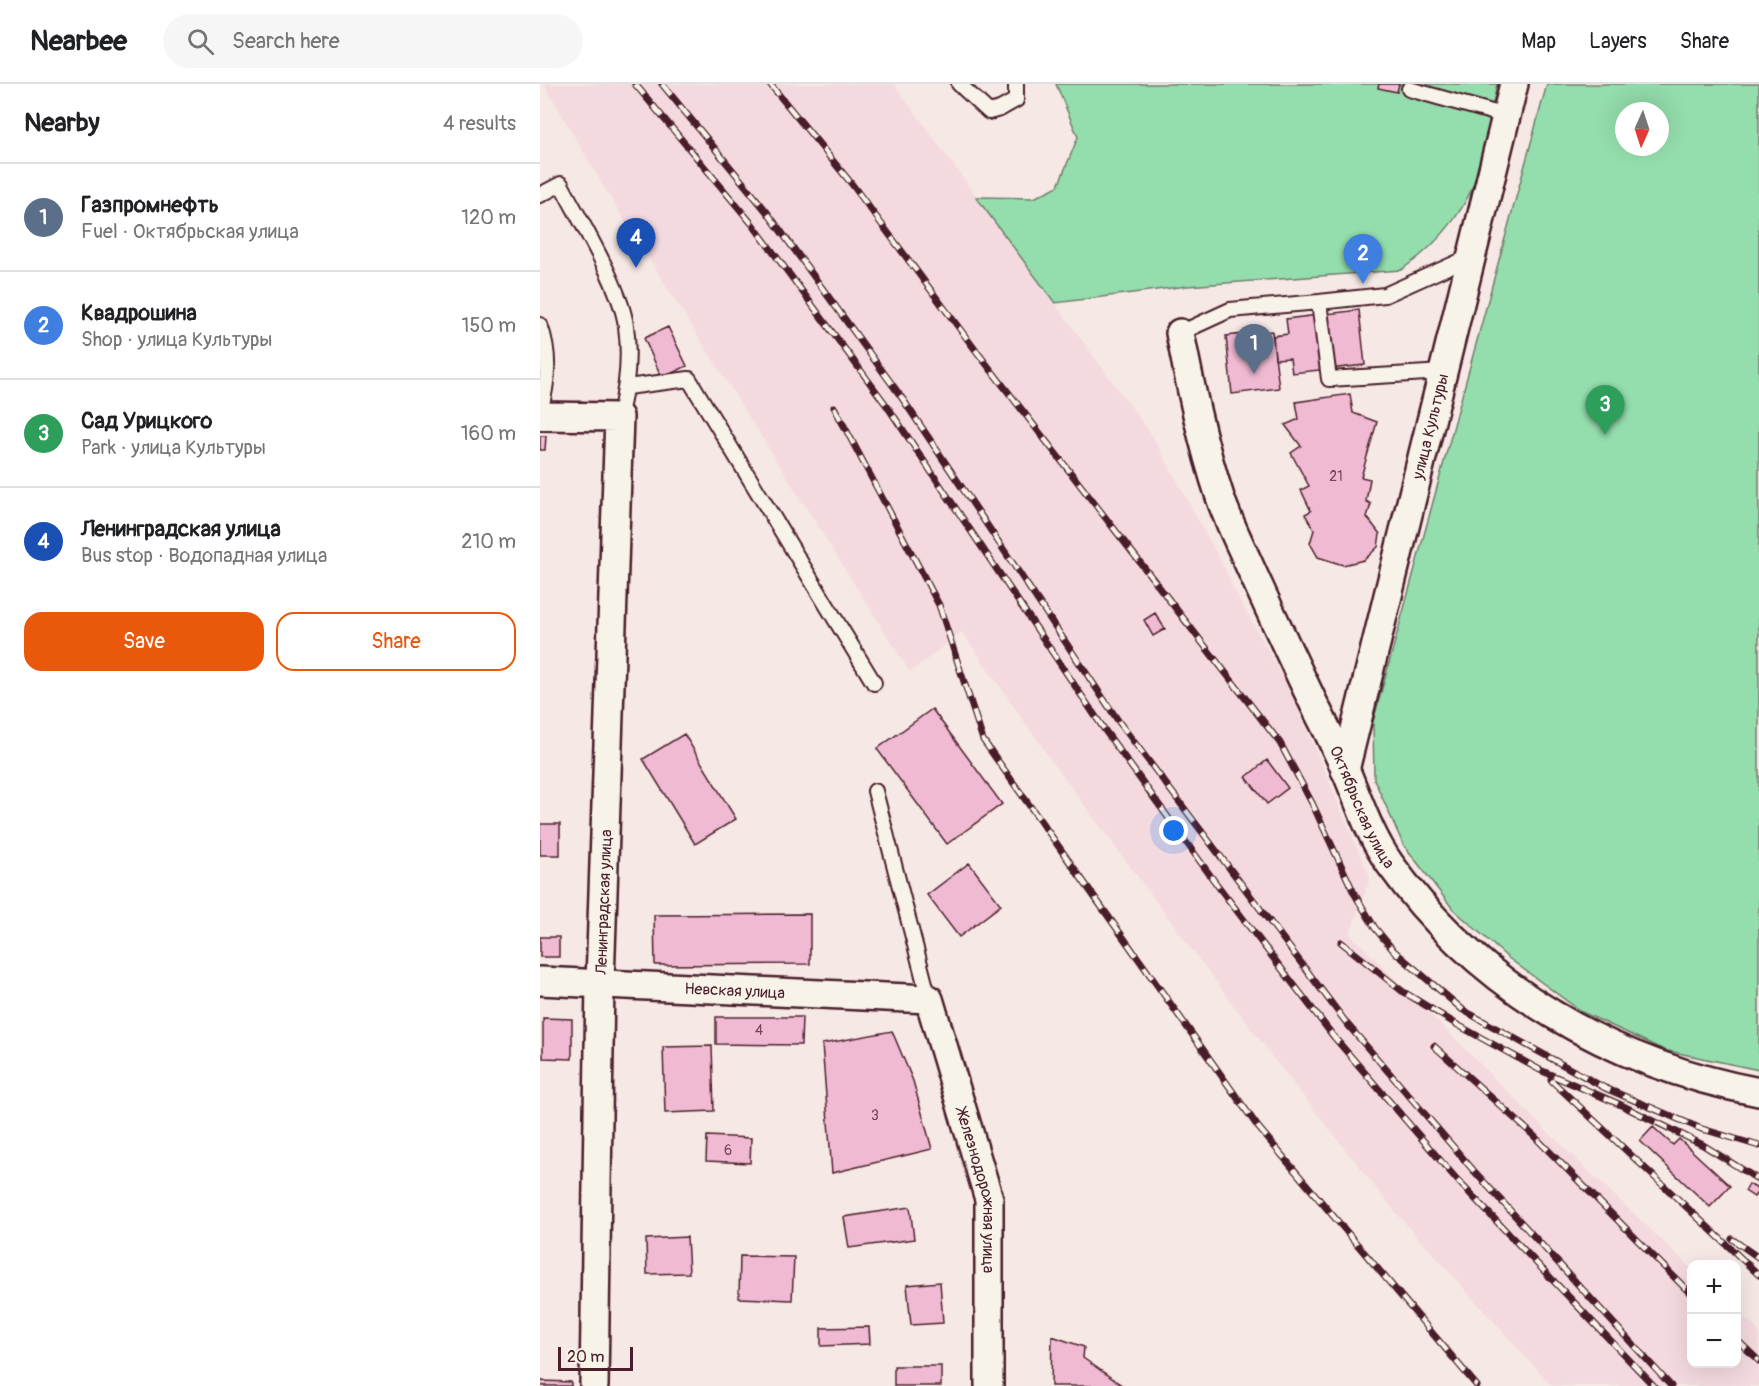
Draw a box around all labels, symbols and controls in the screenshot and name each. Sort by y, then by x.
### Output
search box [163,14,583,68]
text: Nearbee [30,24,127,59]
icon: search [184,25,217,58]
text: Search here [232,27,340,55]
text: Map [1521,28,1556,55]
text: Layers [1589,28,1647,55]
text: Share [1680,28,1729,55]
north arrow [1615,102,1669,156]
text: Nearby [24,107,100,139]
text: 4 results [443,111,516,136]
text: Газпромнефть [81,191,219,219]
text: 1 [40,205,47,230]
text: 120 m [461,205,516,230]
pin: 4 [616,218,656,268]
text: Fuel · Октябрьская улица [81,219,299,244]
pin: 2 [1344,234,1382,284]
text: Квадрошина [81,299,197,327]
text: 2 [38,313,49,338]
text: 150 m [462,313,516,338]
pin: 1 [1234,324,1274,374]
text: Shop · улица Культуры [81,327,272,352]
street label: улица Культуры [1408,372,1453,482]
pin: 3 [1586,386,1624,435]
text: Сад Урицкого [81,407,212,435]
text: 3 [38,421,49,446]
text: 160 m [461,421,516,446]
text: Park · улица Культуры [81,435,266,460]
house number: 21 [1329,468,1343,485]
text: Ленинградская улица [81,515,281,543]
text: 4 [38,529,49,554]
text: 210 m [461,529,516,554]
text: Bus stop · Водопадная улица [81,543,327,568]
button: Save [24,612,264,671]
button: Share [276,612,516,671]
street label: Октябрьская улица [1325,743,1399,873]
your location [1159,816,1188,845]
street label: Ленинградская улица [591,829,617,976]
street label: Невская улица [684,979,785,1003]
house number: 4 [755,1022,763,1039]
street label: Железнодорожная улица [950,1103,998,1273]
house number: 3 [871,1107,879,1124]
house number: 6 [724,1142,732,1159]
map controls [1687,1260,1741,1368]
button: + [1687,1260,1741,1314]
button: − [1687,1314,1741,1368]
scale bar [558,1344,633,1372]
text: 20 m [567,1347,605,1367]

